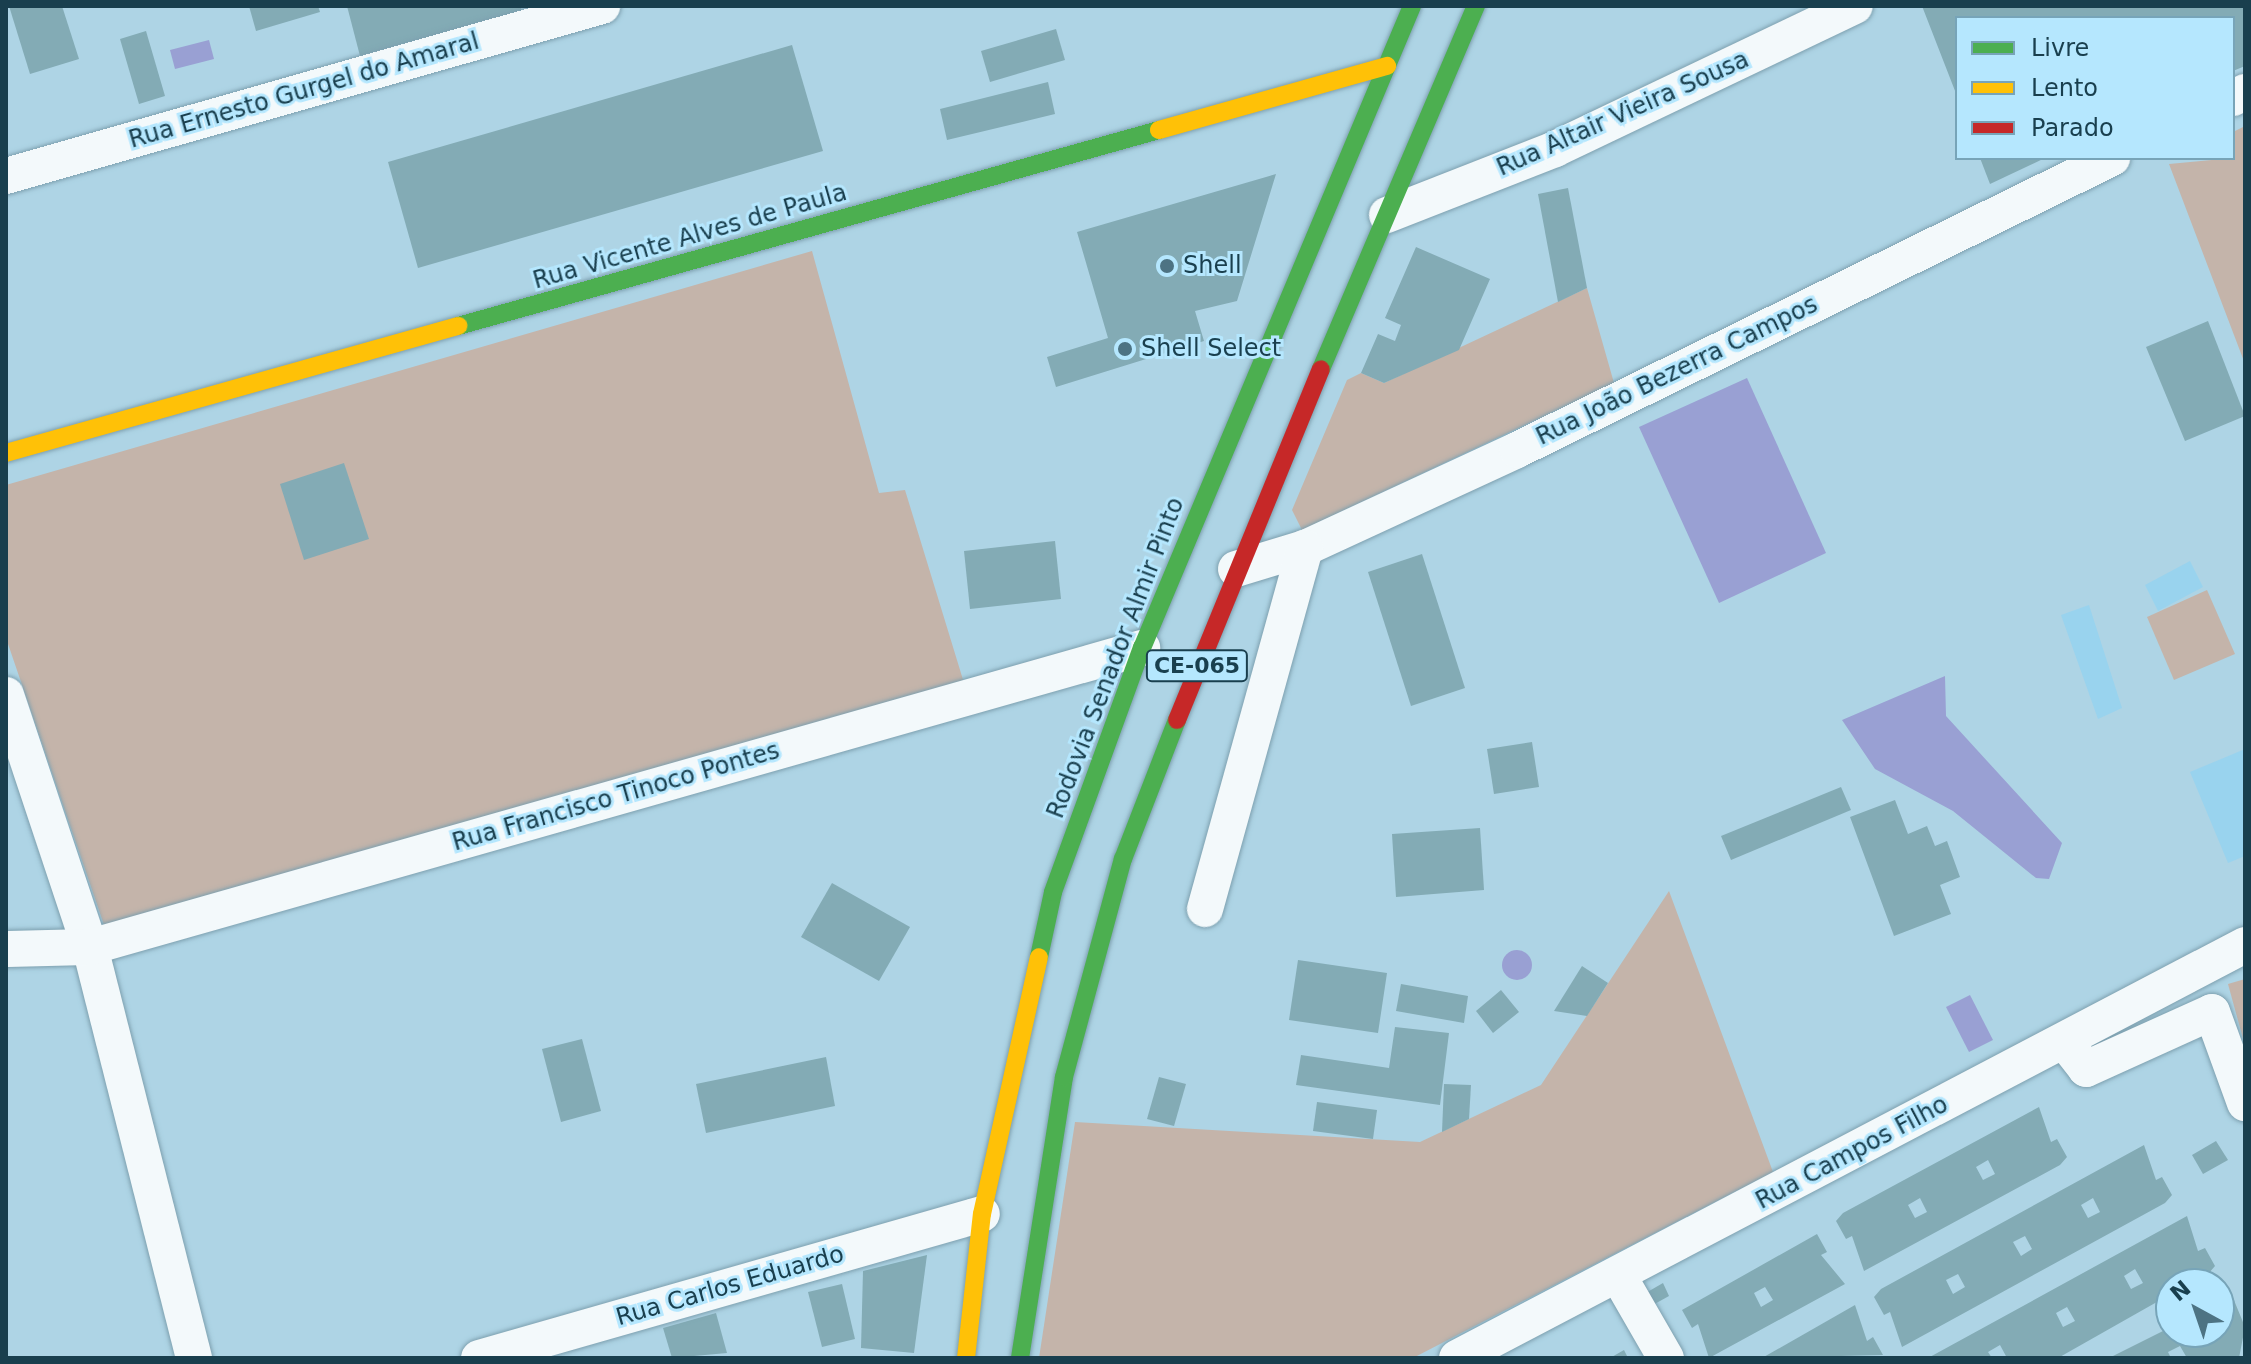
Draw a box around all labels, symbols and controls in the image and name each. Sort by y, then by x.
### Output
legend [1955,16,2235,160]
street label: Rua Ernesto Gurgel do Amaral [126,27,482,155]
text: Livre [2031,34,2089,62]
street label: Rua Altair Vieira Sousa [1492,45,1754,183]
text: Lento [2031,74,2098,102]
text: Parado [2031,114,2114,142]
street label: Rua Vicente Alves de Paula [530,178,850,296]
place label: Shell [1183,252,1242,280]
marker: Shell [1158,257,1176,275]
street label: Rua João Bezerra Campos [1532,290,1822,452]
place label: Shell Select [1141,335,1281,363]
marker: Shell Select [1116,340,1134,358]
street label: Rodovia Senador Almir Pinto [1041,494,1191,822]
road number: CE-065 [1145,648,1249,684]
street label: Rua Francisco Tinoco Pontes [449,736,783,858]
street label: Rua Campos Filho [1751,1090,1953,1216]
street label: Rua Carlos Eduardo [613,1240,847,1332]
north arrow [2155,1268,2235,1348]
text: N [2165,1275,2196,1306]

